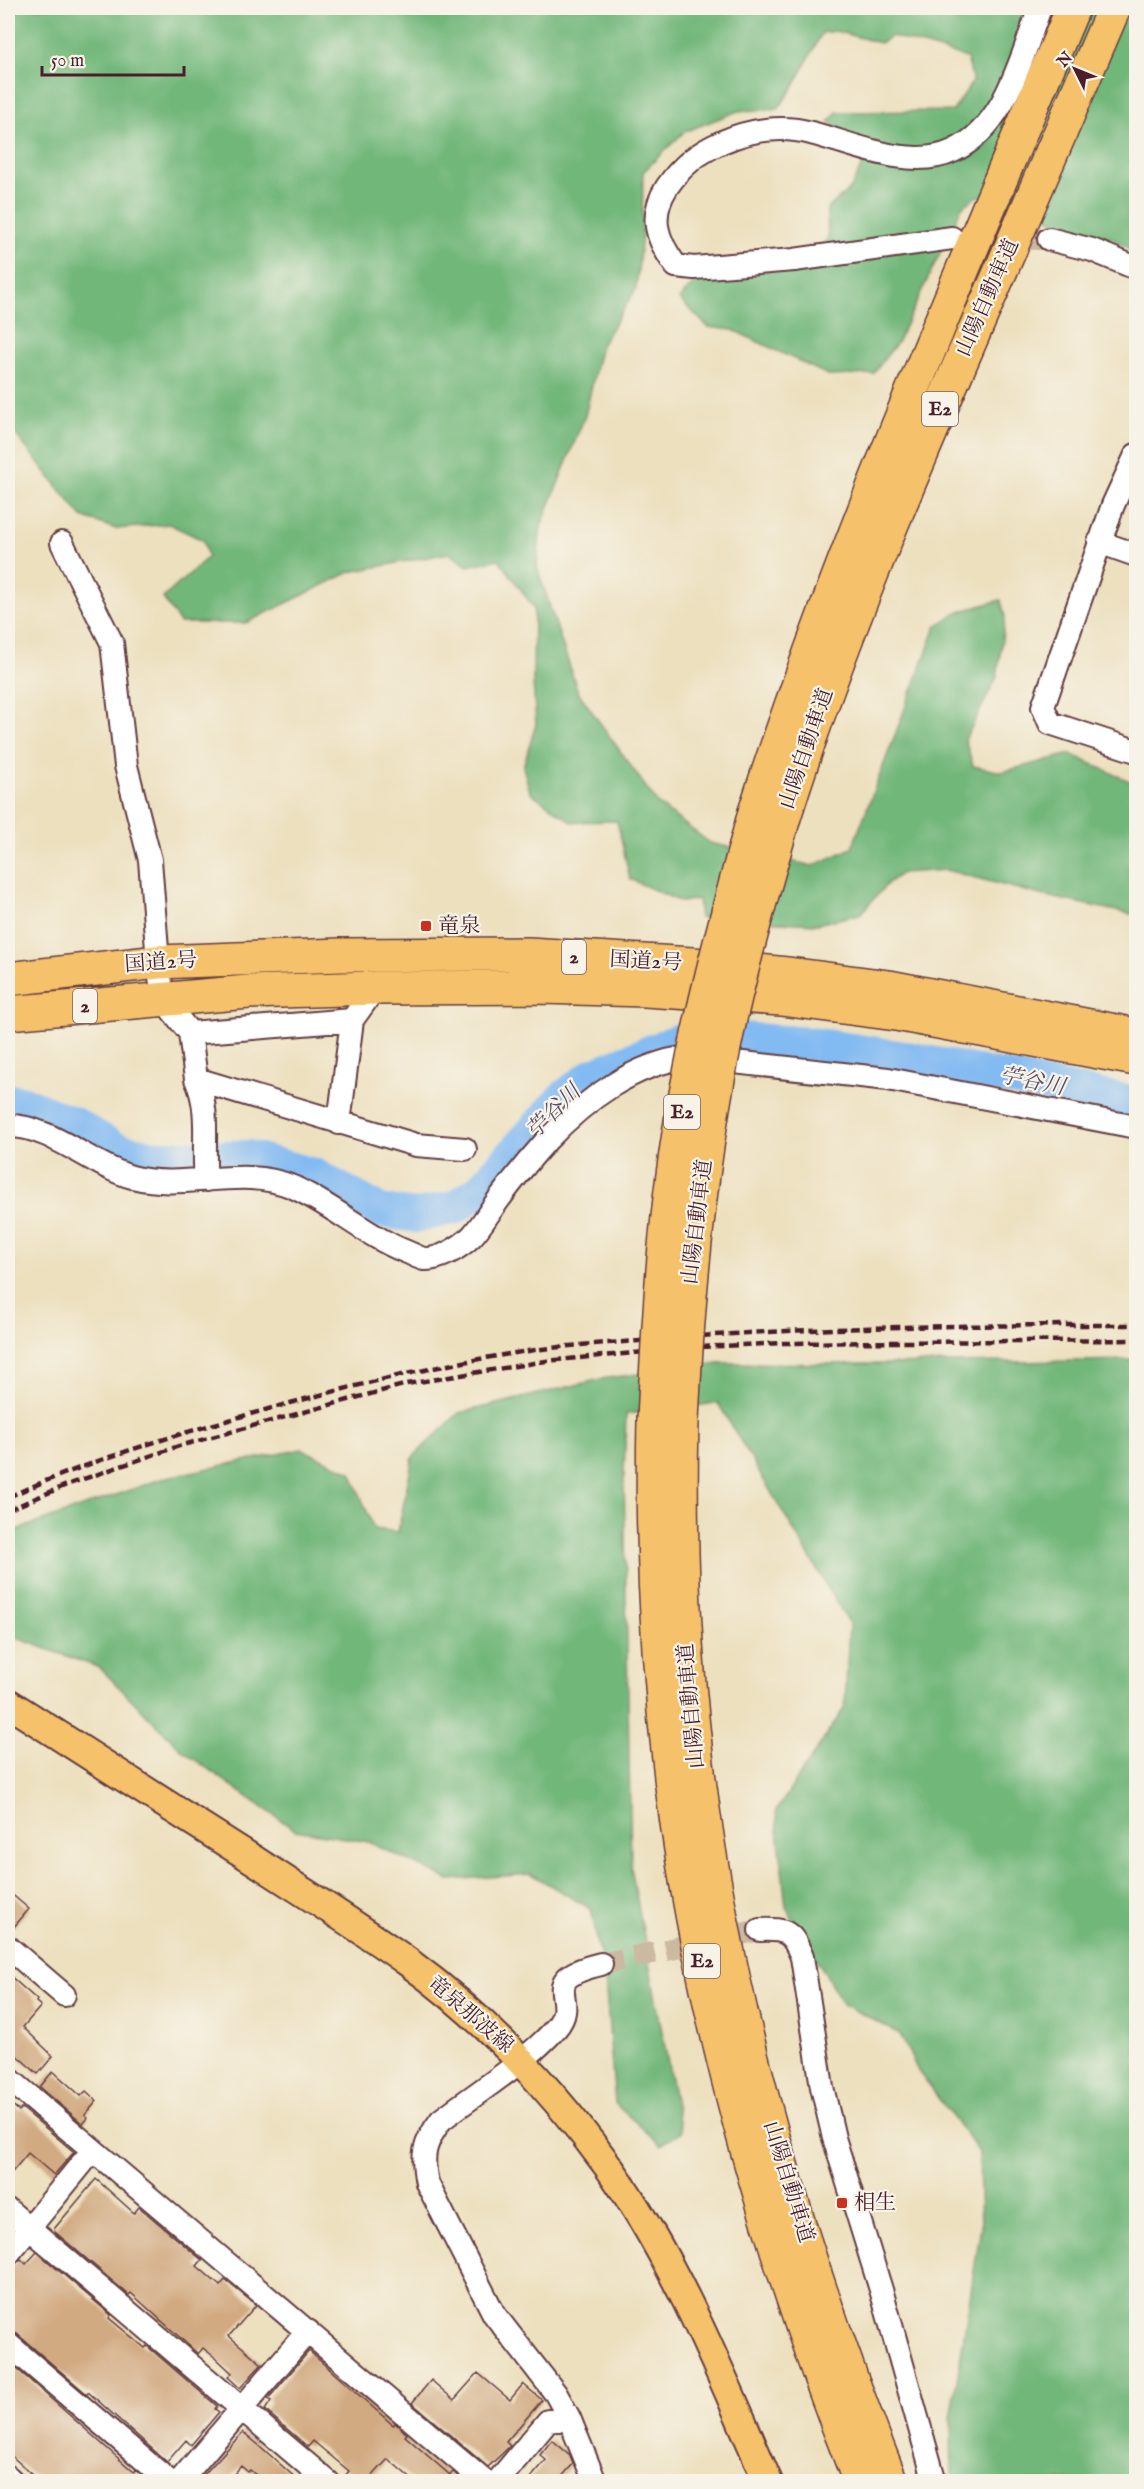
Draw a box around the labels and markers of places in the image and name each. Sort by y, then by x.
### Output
place label: 竜泉 [438,913,480,940]
marker: 竜泉 [419,919,433,933]
place label: 相生 [854,2190,896,2217]
marker: 相生 [835,2196,849,2210]

